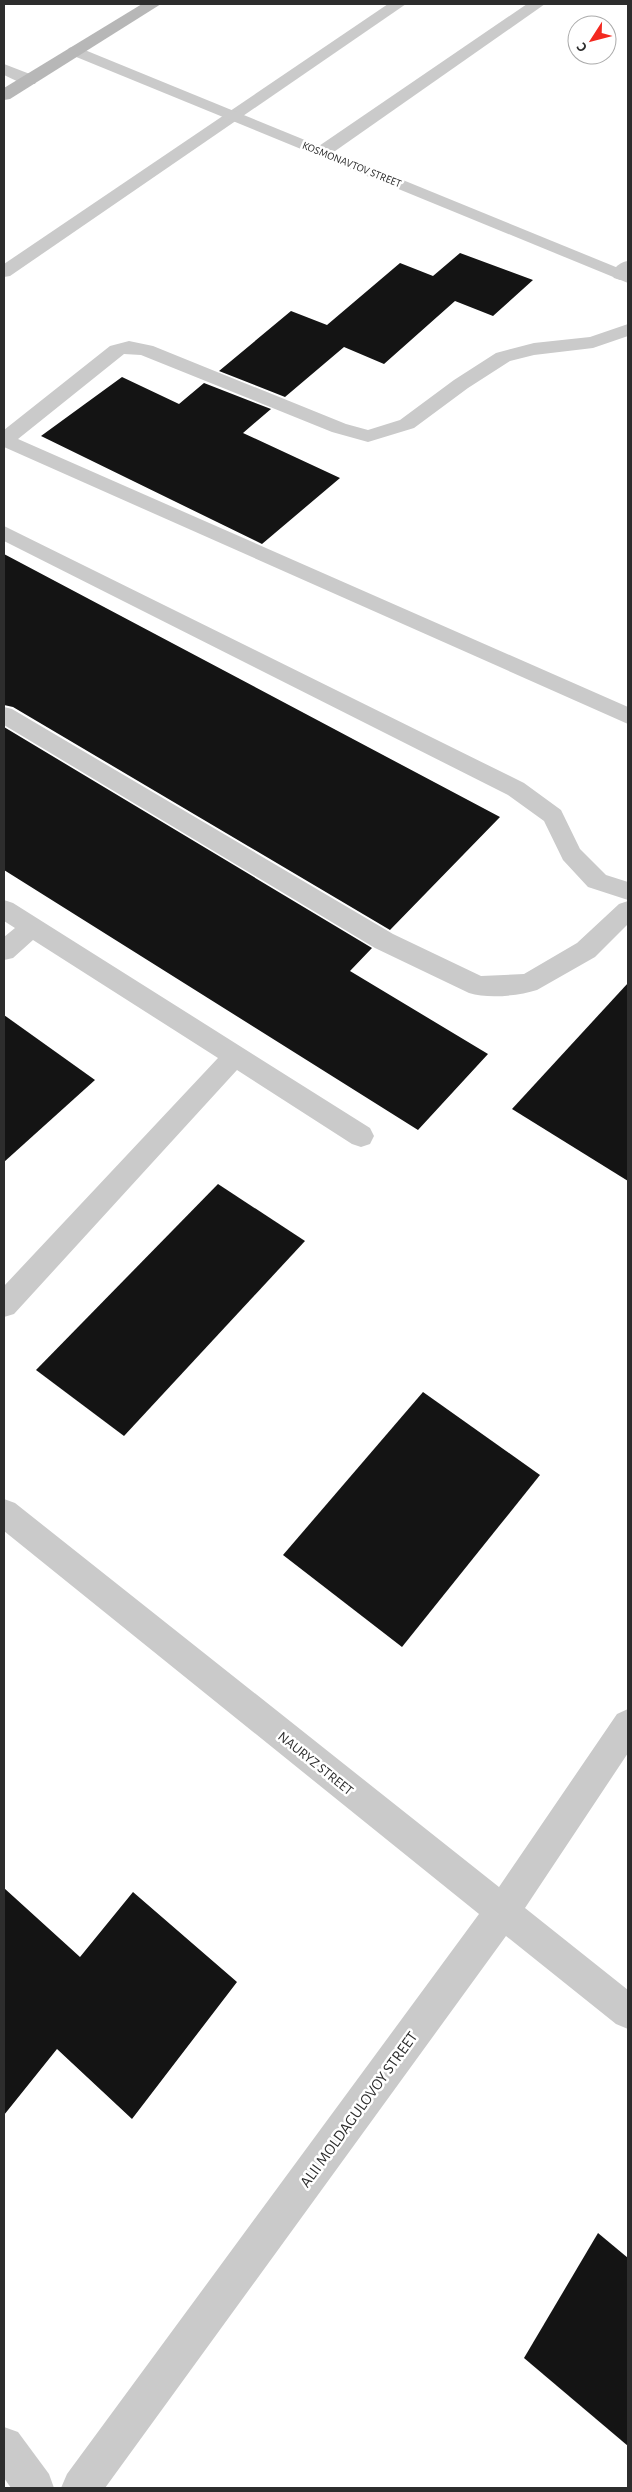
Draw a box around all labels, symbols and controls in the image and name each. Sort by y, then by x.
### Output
north arrow [567,15,617,65]
text: С [574,40,590,54]
street label: KOSMONAVTOV STREET [301,140,403,190]
street label: NAURYZ STREET [275,1729,356,1798]
street label: ALII MOLDAGULOVOY STREET [297,2029,421,2190]

